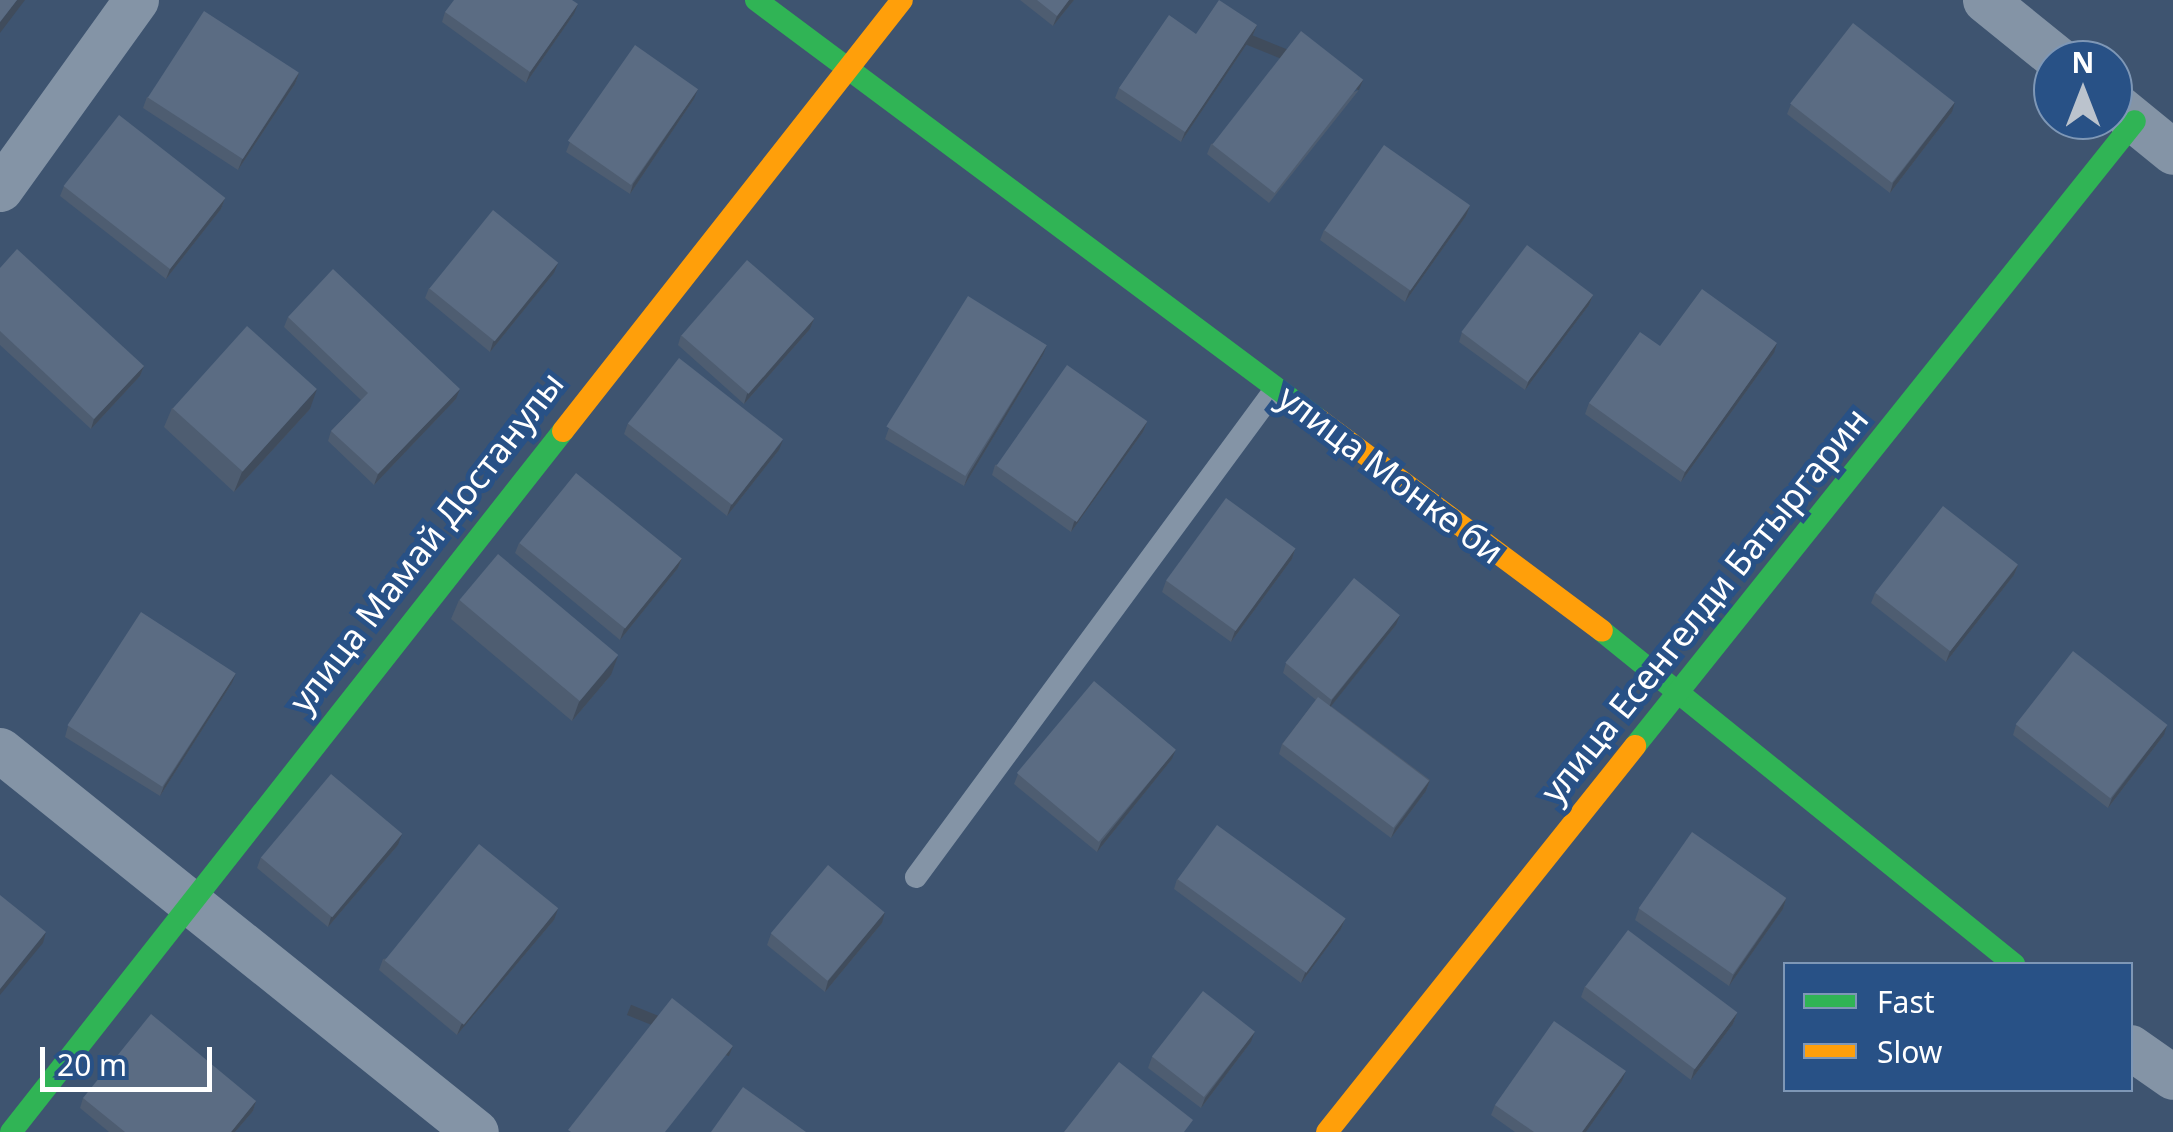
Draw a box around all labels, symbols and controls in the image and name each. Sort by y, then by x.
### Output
north arrow [2033,40,2133,140]
text: N [2072,43,2094,81]
street label: улица Мамай Достанулы [280,363,572,721]
street label: улица Монке би [1270,376,1512,572]
street label: улица Есенгелди Батыргарин [1531,399,1877,811]
legend [1783,962,2133,1092]
text: Fast [1877,981,1935,1022]
scale bar [45,1027,218,1089]
text: Slow [1877,1031,1942,1072]
text: 20 m [57,1044,127,1085]

